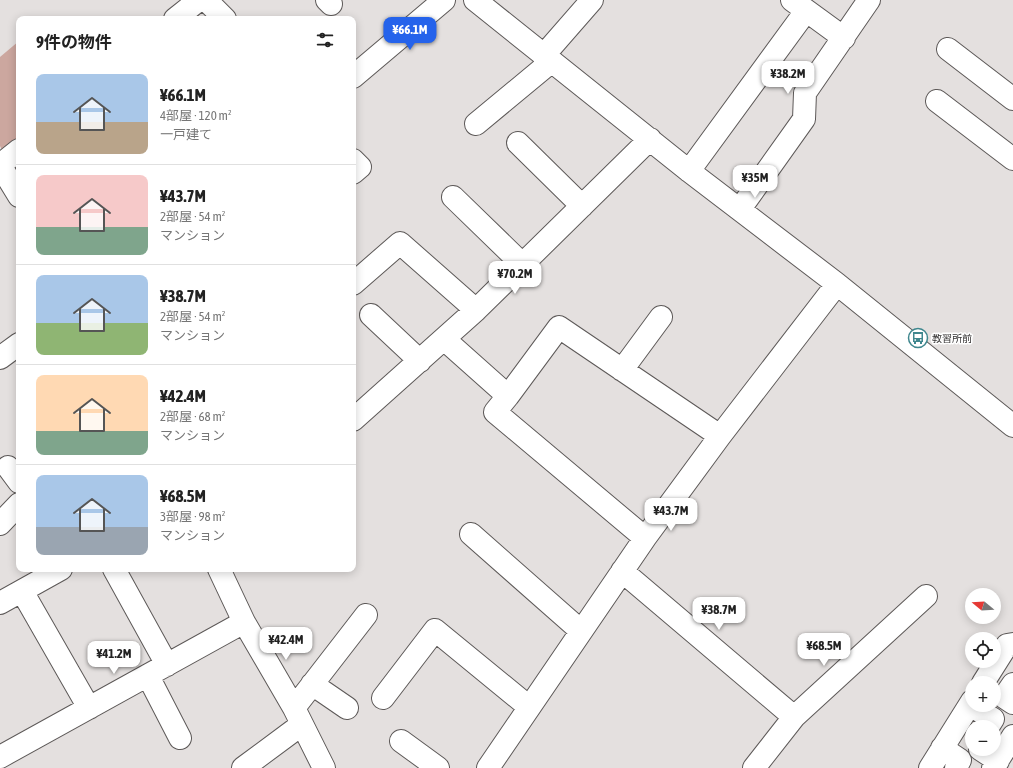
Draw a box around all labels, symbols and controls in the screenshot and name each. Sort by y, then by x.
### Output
pin: ¥66.1M [377,17,443,51]
text: ¥66.1M [392,22,428,37]
icon: filters [314,29,336,51]
text: 9件の物件 [36,32,112,52]
pin: ¥38.2M [755,61,821,95]
text: ¥38.2M [770,66,806,81]
text: ¥66.1M [160,85,206,105]
icon: home [68,90,116,138]
text: 4部屋 · 120 m² [160,108,232,123]
text: 一戸建て [160,127,212,142]
pin: ¥35M [731,165,779,199]
text: ¥35M [742,170,768,185]
text: ¥43.7M [160,186,206,206]
icon: home [68,191,116,239]
text: 2部屋 · 54 m² [160,209,225,224]
text: マンション [160,228,225,243]
pin: ¥70.2M [482,261,548,295]
text: ¥70.2M [497,266,533,281]
text: ¥38.7M [160,286,206,306]
icon: home [68,291,116,339]
text: 2部屋 · 54 m² [160,309,225,324]
bus stop icon: 教習所前 [907,327,929,349]
text: マンション [160,328,225,343]
place label: 教習所前 [932,333,972,344]
text: ¥42.4M [160,386,206,406]
icon: home [68,391,116,439]
text: 2部屋 · 68 m² [160,409,225,424]
text: マンション [160,428,225,443]
text: ¥68.5M [160,486,206,506]
icon: home [68,491,116,539]
pin: ¥43.7M [638,498,704,532]
text: ¥43.7M [653,503,689,518]
text: 3部屋 · 98 m² [160,509,225,524]
text: マンション [160,528,225,543]
north arrow [965,588,1001,624]
map controls [965,588,1001,756]
pin: ¥38.7M [686,597,752,631]
text: ¥38.7M [701,602,737,617]
pin: ¥42.4M [253,627,319,661]
text: ¥42.4M [268,632,304,647]
button: locate [965,632,1001,668]
pin: ¥68.5M [791,633,857,667]
text: ¥68.5M [806,638,842,653]
pin: ¥41.2M [81,641,147,675]
text: ¥41.2M [96,646,132,661]
button: + [965,676,1001,712]
button: − [965,720,1001,756]

